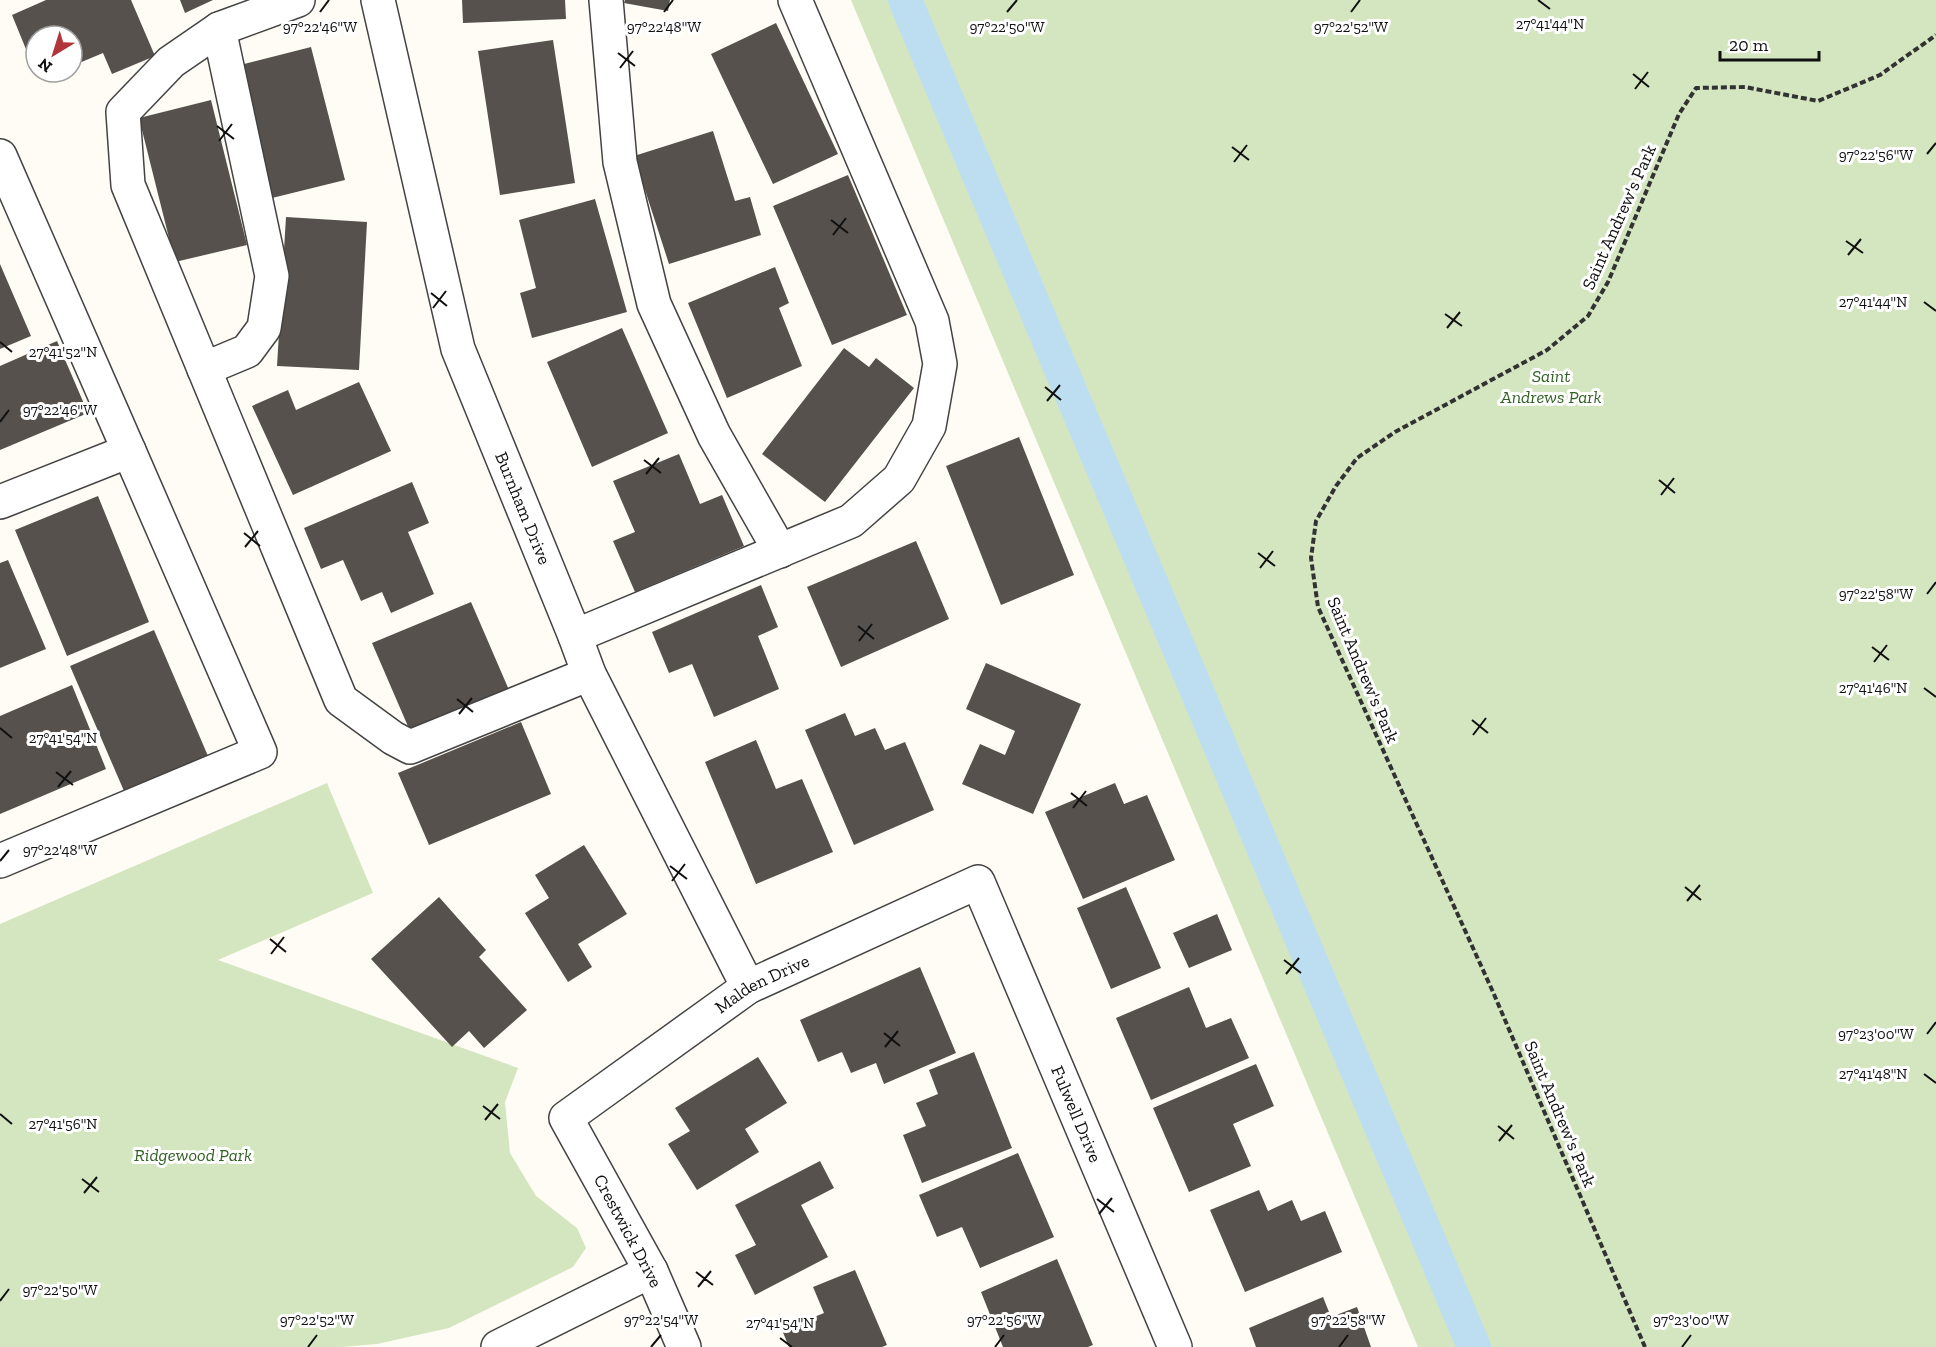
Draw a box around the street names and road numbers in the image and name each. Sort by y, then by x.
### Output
street label: Saint Andrew's Park [1577,140,1661,293]
street label: Burnham Drive [490,449,556,568]
street label: Saint Andrew's Park [1322,594,1404,747]
street label: Malden Drive [710,950,813,1018]
street label: Saint Andrew's Park [1519,1038,1601,1191]
street label: Fulwell Drive [1046,1062,1107,1166]
street label: Crestwick Drive [589,1171,667,1291]

